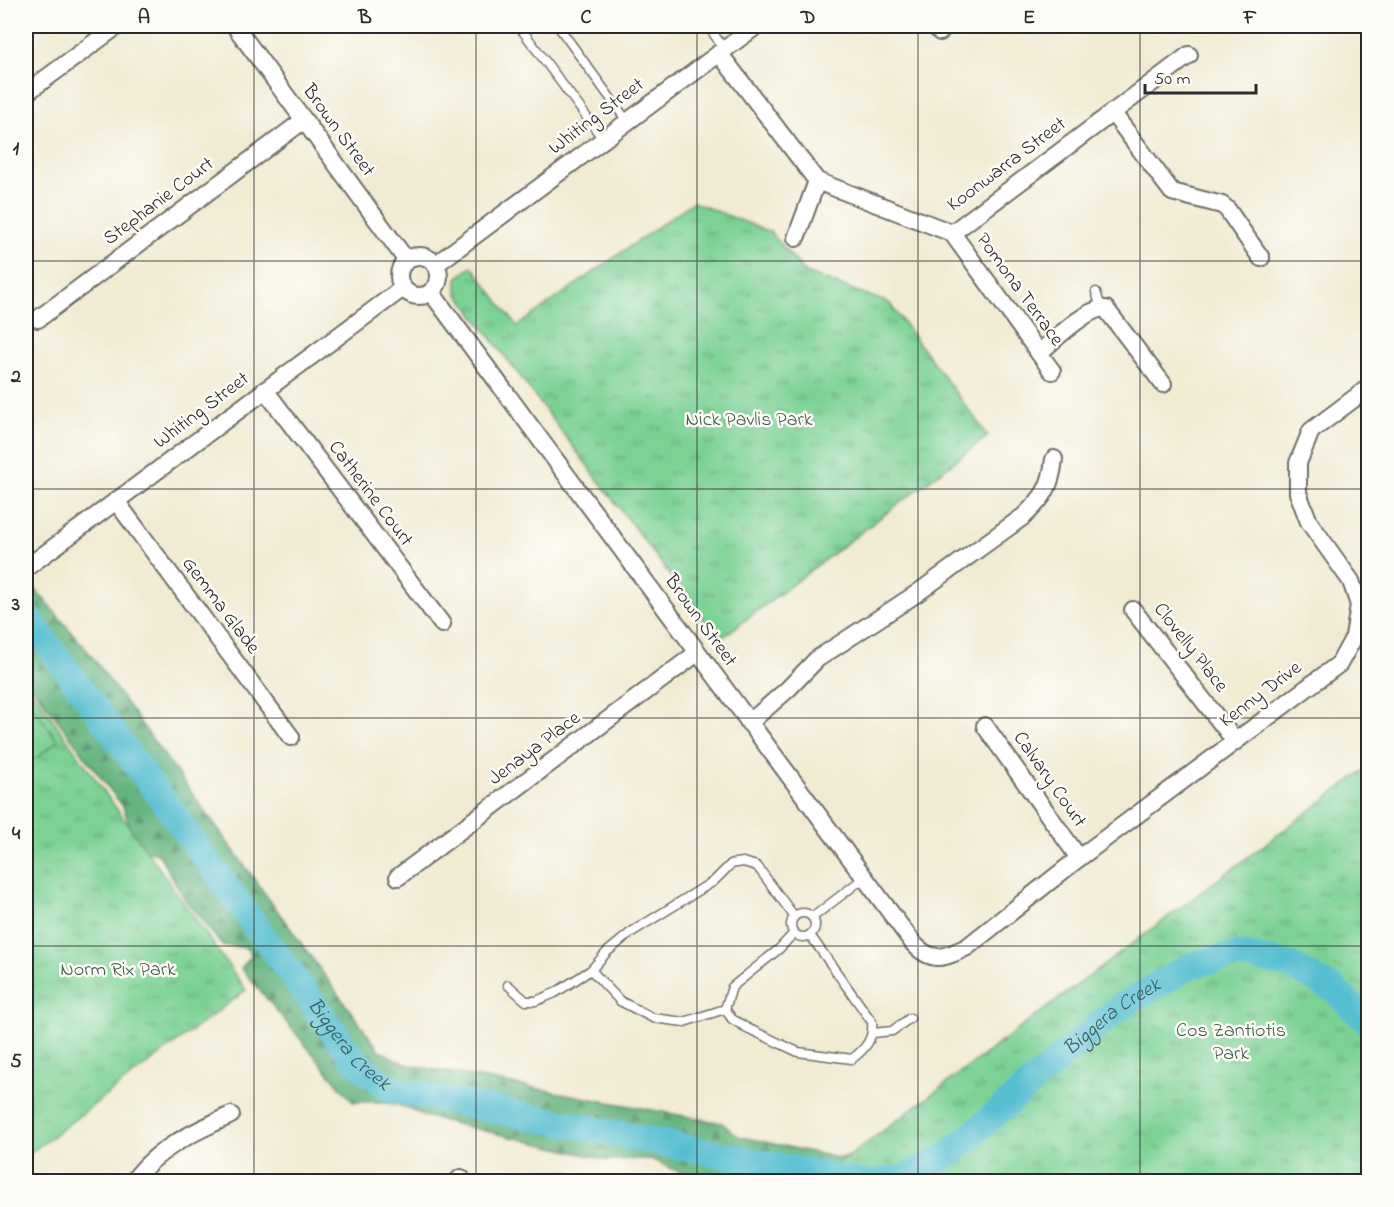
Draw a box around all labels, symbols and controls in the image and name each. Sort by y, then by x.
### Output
text: A [138,4,150,33]
text: B [357,4,372,33]
text: C [581,4,592,33]
text: D [800,4,815,33]
text: E [1023,4,1035,33]
text: F [1243,4,1257,33]
scale bar [1145,57,1256,95]
text: 50 m [1154,67,1191,93]
street label: Whiting Street [543,71,652,163]
street label: Brown Street [294,78,382,184]
street label: Koonwarra Street [941,110,1073,220]
text: 1 [13,135,20,164]
street label: Stephanie Court [97,150,221,253]
street label: Pomona Terrace [968,227,1070,353]
text: 2 [10,363,21,392]
street label: Whiting Street [148,365,257,457]
park label: Nick Pavlis Park [686,406,813,435]
street label: Catherine Court [320,435,420,553]
street label: Gemma Glade [174,551,266,661]
street label: Brown Street [656,568,744,674]
text: 3 [11,591,20,620]
street label: Clovelly Place [1146,597,1234,699]
street label: Kenny Drive [1214,654,1308,736]
street label: Jenaya Place [483,705,587,793]
street label: Calvary Court [1005,726,1093,834]
text: 4 [12,820,21,849]
park label: Norm Rix Park [60,956,176,985]
water label: Biggera Creek [1057,970,1168,1064]
water label: Biggera Creek [299,992,397,1099]
park label: Cos Zantiotis Park [1176,1017,1286,1069]
text: 5 [10,1048,22,1077]

